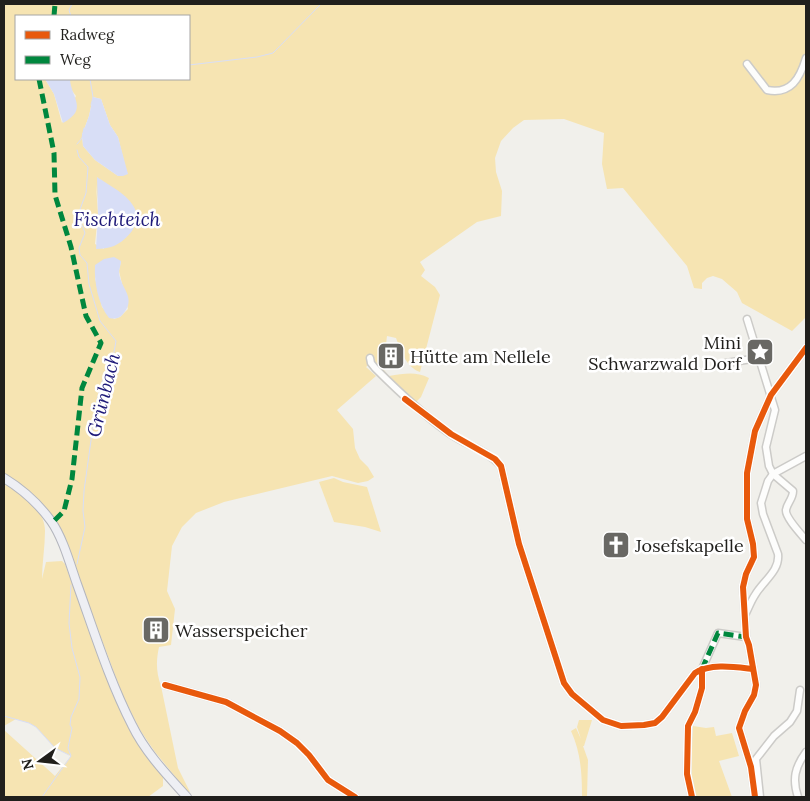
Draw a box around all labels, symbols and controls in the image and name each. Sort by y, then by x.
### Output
legend [15,15,190,80]
text: Radweg [60,25,115,44]
text: Weg [60,50,91,69]
water label: Fischteich [74,207,161,231]
place label: Mini Schwarzwald Dorf [588,331,743,375]
place icon: Mini Schwarzwald Dorf [745,337,775,367]
building icon: Hütte am Nellele [376,341,406,371]
place label: Hütte am Nellele [410,345,551,368]
water label: Grünbach [81,350,125,440]
church icon: Josefskapelle [601,530,631,560]
place label: Josefskapelle [634,534,744,557]
building icon: Wasserspeicher [141,615,171,645]
place label: Wasserspeicher [175,619,308,642]
north arrow [15,736,65,786]
text: N [17,757,38,772]

